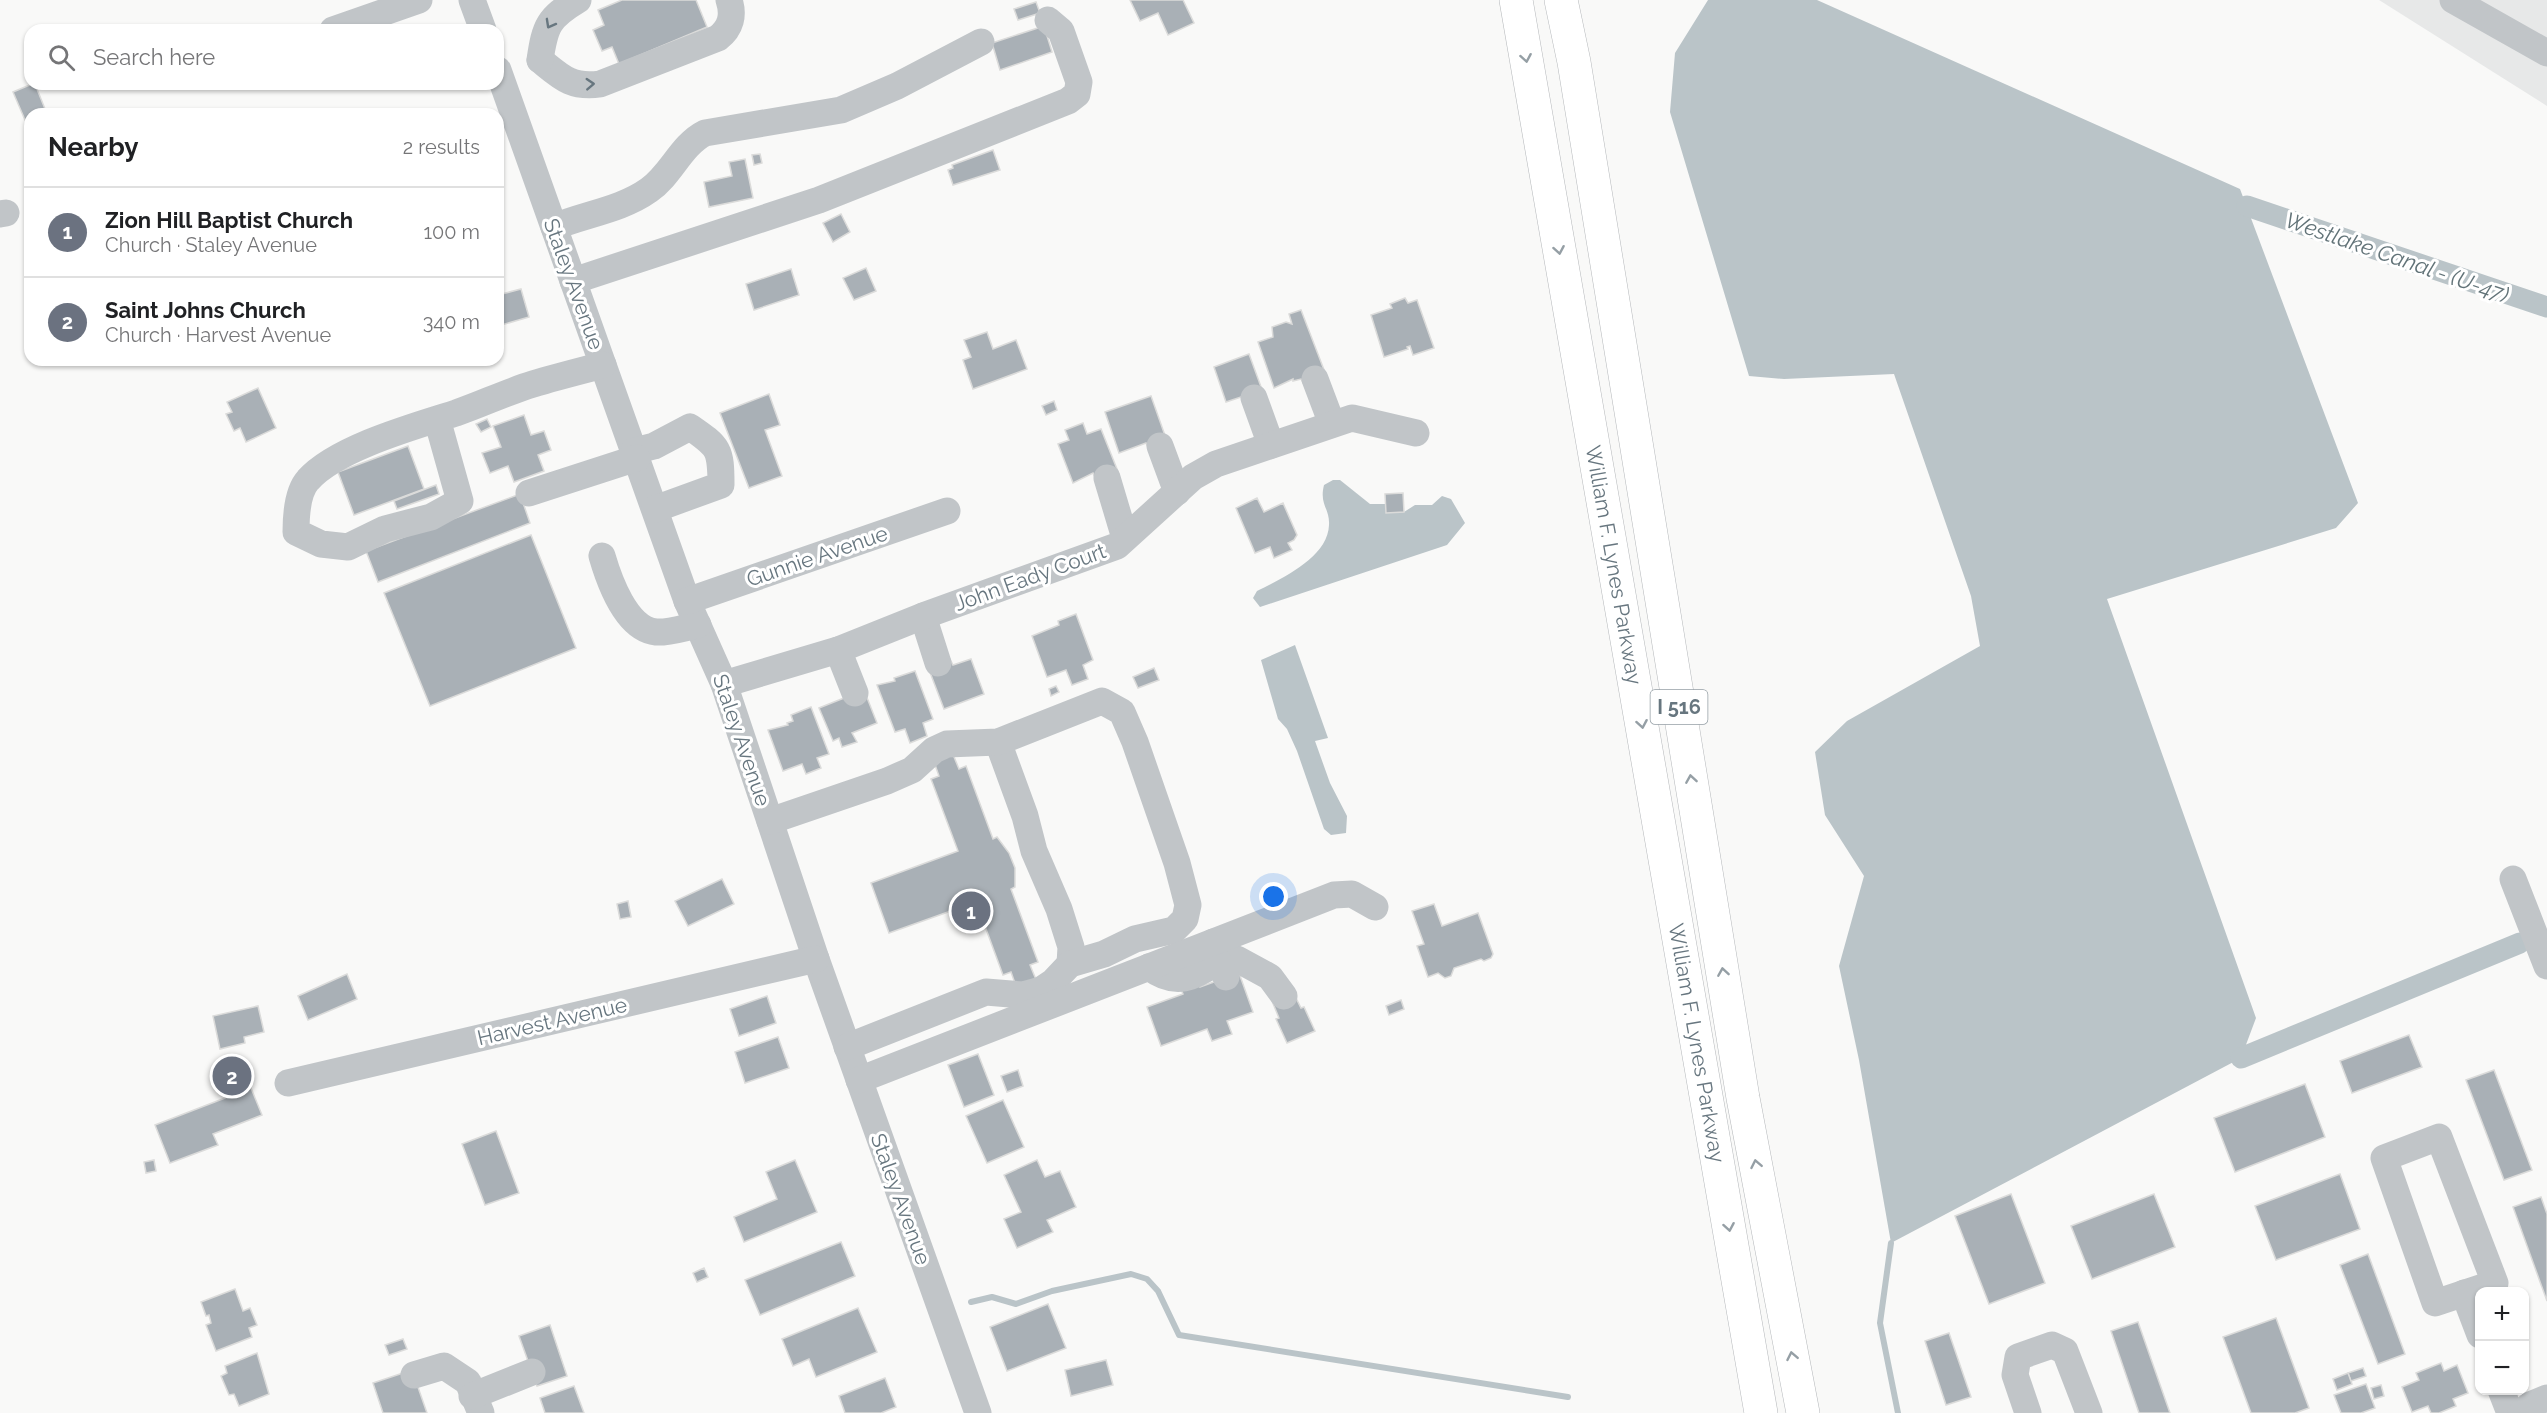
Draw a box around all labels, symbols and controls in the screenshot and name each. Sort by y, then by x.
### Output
one-way arrow [546,18,557,28]
search box [24,24,504,90]
icon: search [45,41,78,74]
text: Search here [93,44,215,70]
one-way arrow [1519,53,1531,62]
one-way arrow [586,78,595,91]
text: Nearby [48,132,138,162]
text: 2 results [403,135,480,159]
water label: Westlake Canal - (U-47) [2282,206,2512,308]
text: Zion Hill Baptist Church [105,207,353,233]
street label: Staley Avenue [539,215,609,353]
text: 1 [63,220,72,244]
text: 100 m [423,220,480,244]
text: Church · Staley Avenue [105,233,317,257]
one-way arrow [1553,245,1565,254]
text: Saint Johns Church [105,297,306,323]
text: 2 [62,310,73,334]
text: 340 m [423,310,480,334]
text: Church · Harvest Avenue [105,323,331,347]
street label: William F. Lynes Parkway [1581,443,1647,687]
street label: Gunnie Avenue [743,520,891,592]
street label: John Eady Court [951,538,1109,616]
street label: Staley Avenue [708,671,776,809]
road number: I 516 [1650,690,1708,724]
one-way arrow [1635,719,1648,729]
one-way arrow [1685,775,1698,785]
your location [1259,882,1288,911]
pin: 1 [952,888,990,934]
street label: William F. Lynes Parkway [1664,921,1730,1165]
one-way arrow [1717,967,1729,976]
street label: Harvest Avenue [475,992,629,1050]
pin: 2 [212,1054,252,1098]
street label: Staley Avenue [866,1130,936,1268]
one-way arrow [1750,1159,1763,1169]
one-way arrow [1722,1221,1735,1231]
map controls [2475,1287,2529,1395]
button: + [2475,1287,2529,1341]
button: − [2475,1341,2529,1395]
one-way arrow [1786,1351,1799,1361]

